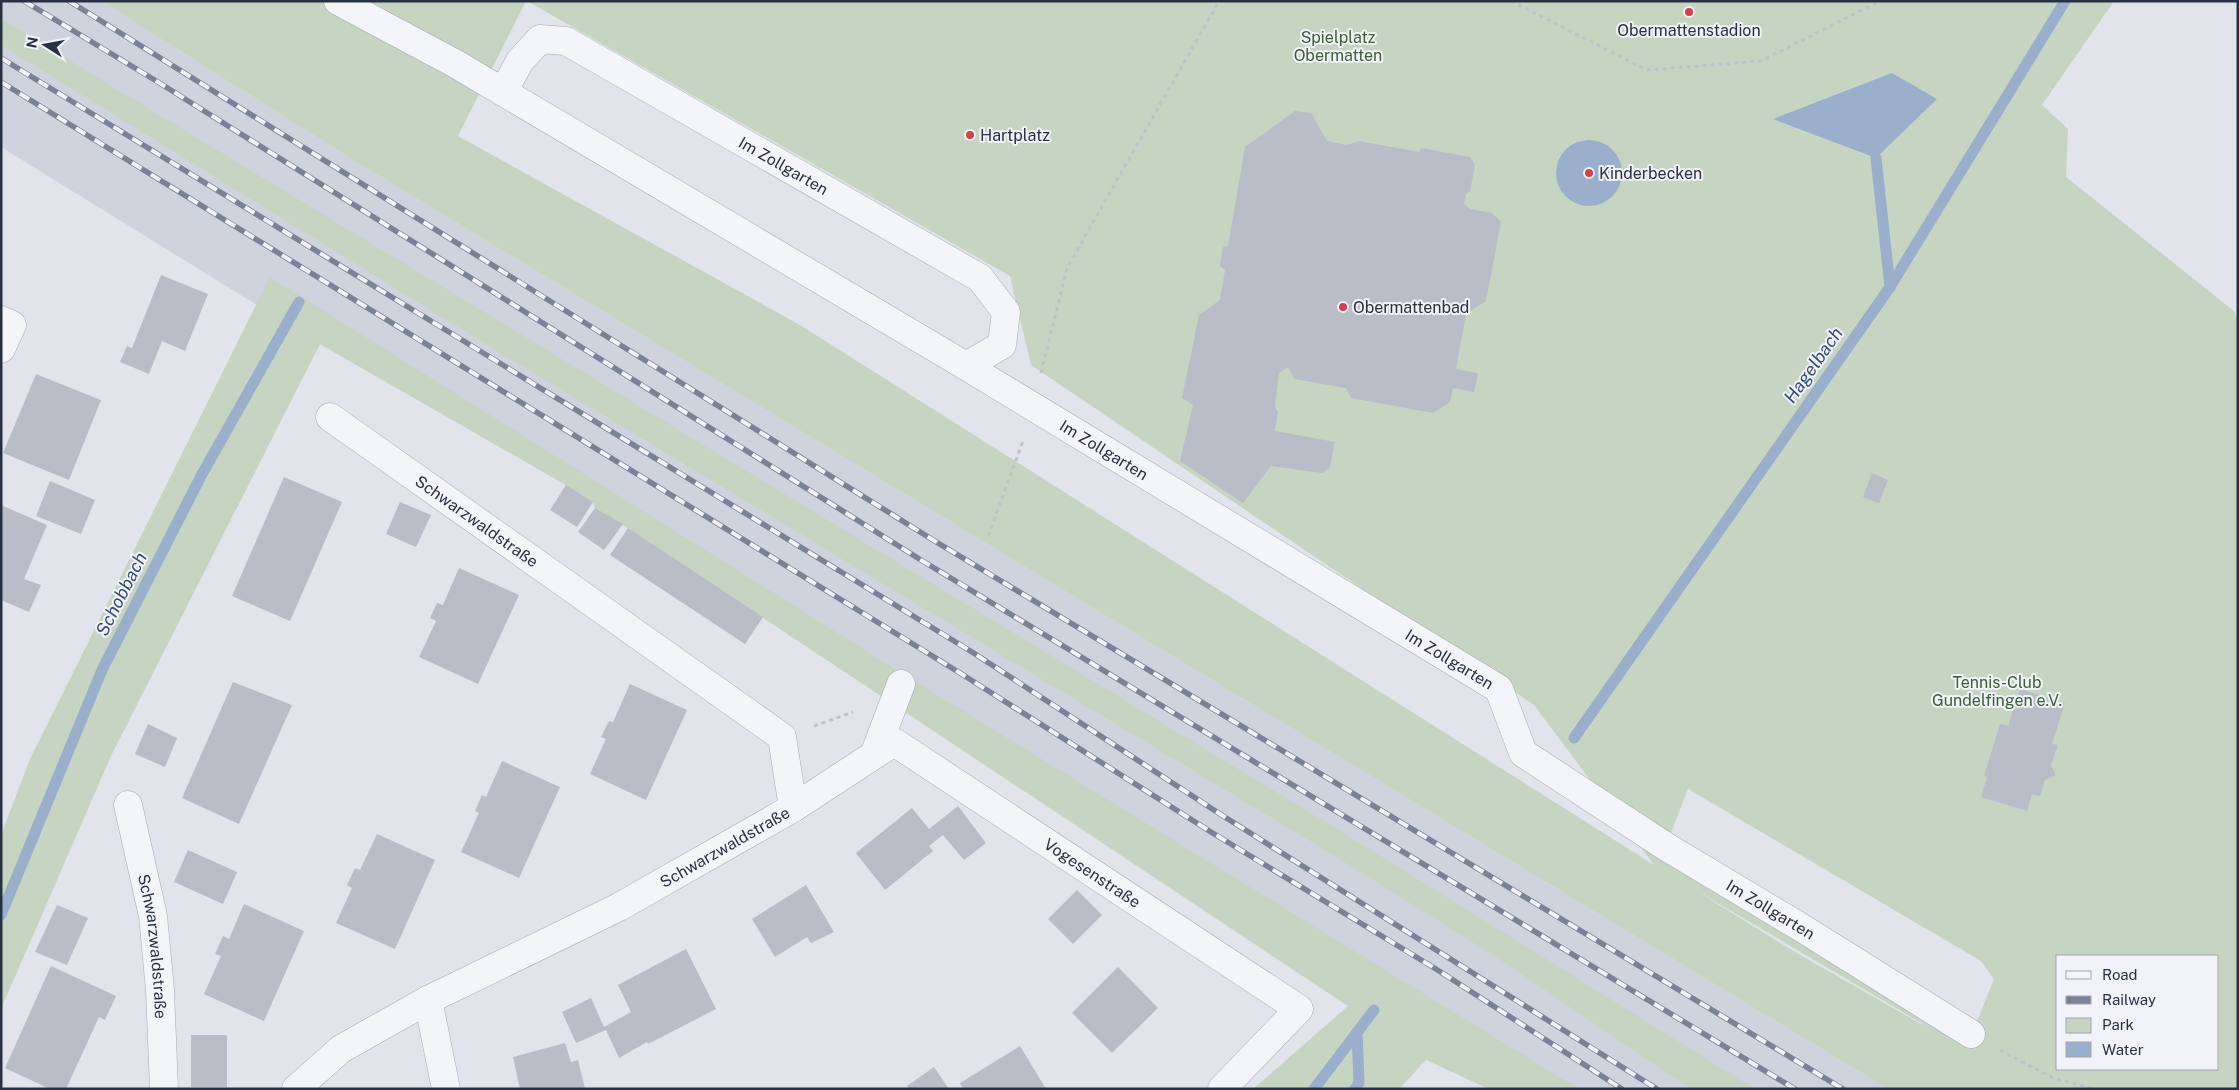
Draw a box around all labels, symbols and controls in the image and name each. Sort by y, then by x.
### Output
marker: Obermattenstadion [1683,6,1695,18]
north arrow [20,20,70,70]
place label: Obermattenstadion [1617,21,1761,40]
park label: Spielplatz Obermatten [1294,28,1382,65]
text: N [23,36,41,49]
place label: Hartplatz [980,126,1050,145]
marker: Hartplatz [964,129,976,141]
street label: Im Zollgarten [736,133,832,199]
place label: Kinderbecken [1599,164,1702,183]
marker: Kinderbecken [1583,167,1595,179]
place label: Obermattenbad [1353,298,1469,317]
marker: Obermattenbad [1337,301,1349,313]
water label: Hagelbach [1779,323,1847,407]
street label: Im Zollgarten [1056,416,1152,484]
street label: Schwarzwaldstraße [412,471,542,571]
water label: Schobbach [91,549,151,639]
street label: Im Zollgarten [1402,625,1497,693]
park label: Tennis-Club Gundelfingen e.V. [1932,673,2062,710]
street label: Schwarzwaldstraße [656,803,793,891]
street label: Vogesenstraße [1041,834,1144,911]
street label: Schwarzwaldstraße [134,872,171,1019]
street label: Im Zollgarten [1723,875,1818,943]
legend [2056,955,2219,1070]
text: Road [2102,966,2138,983]
text: Railway [2102,991,2156,1008]
text: Park [2102,1016,2134,1033]
text: Water [2102,1041,2144,1058]

